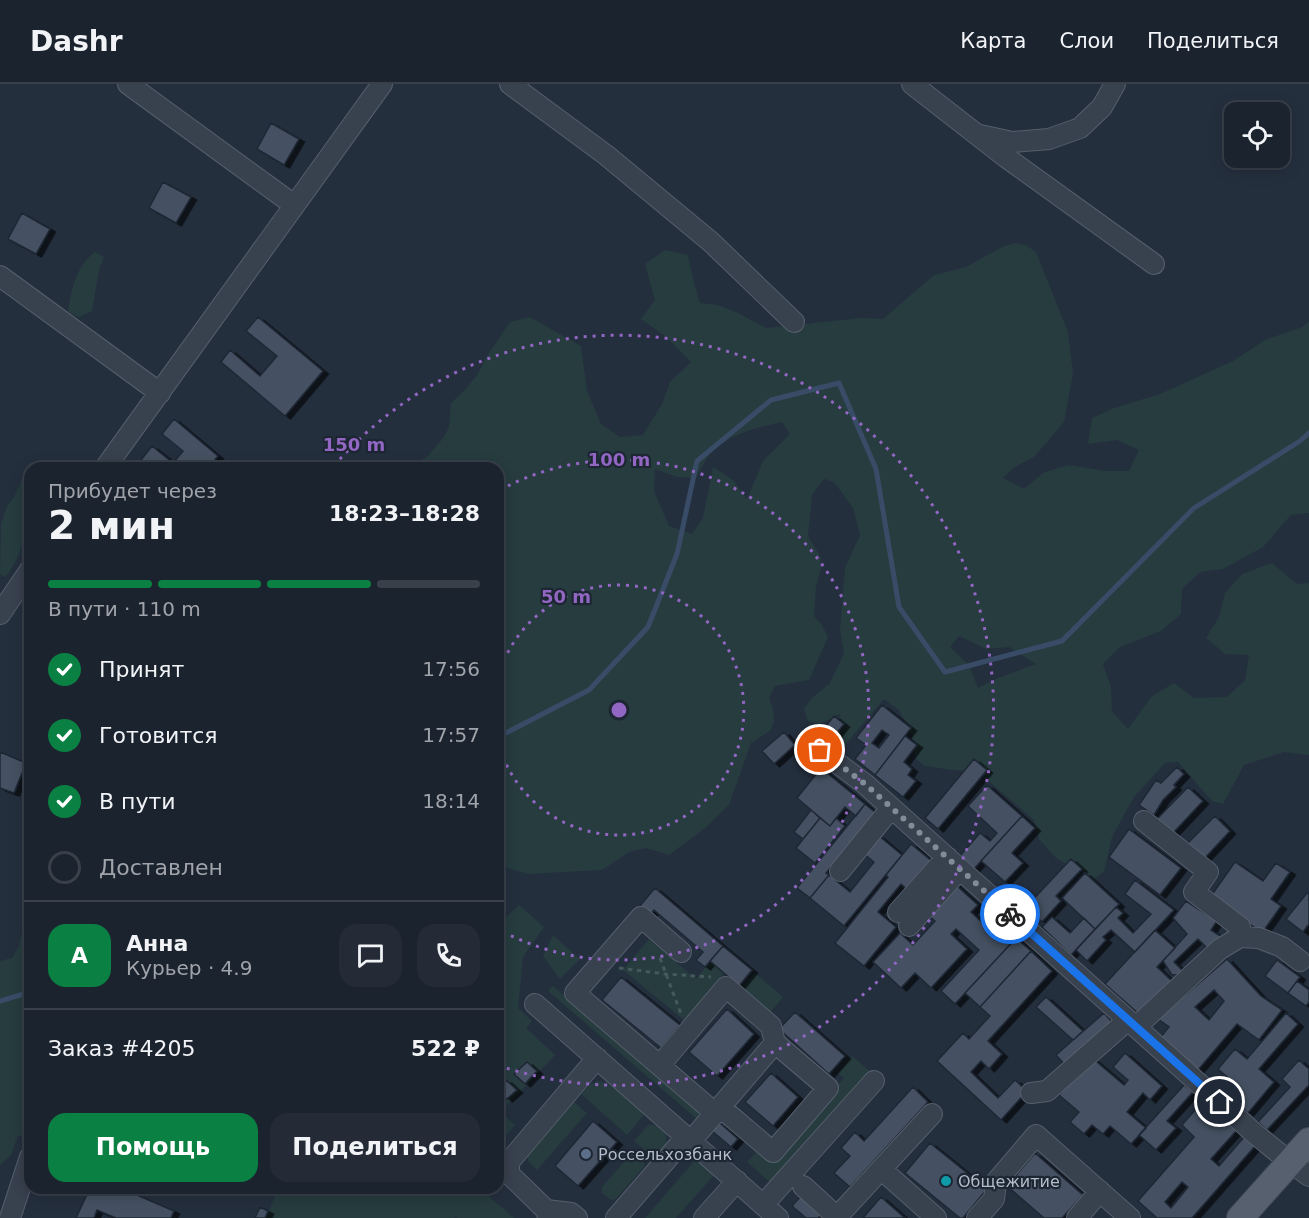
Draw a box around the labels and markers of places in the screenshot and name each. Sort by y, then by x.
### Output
centre of rings [609,700,629,720]
pin [794,724,845,775]
pin [1194,1076,1245,1127]
place label: Россельхозбанк [598,1145,732,1164]
marker: Россельхозбанк [579,1147,593,1161]
place label: Общежитие [958,1172,1060,1191]
marker: Общежитие [939,1174,953,1188]

